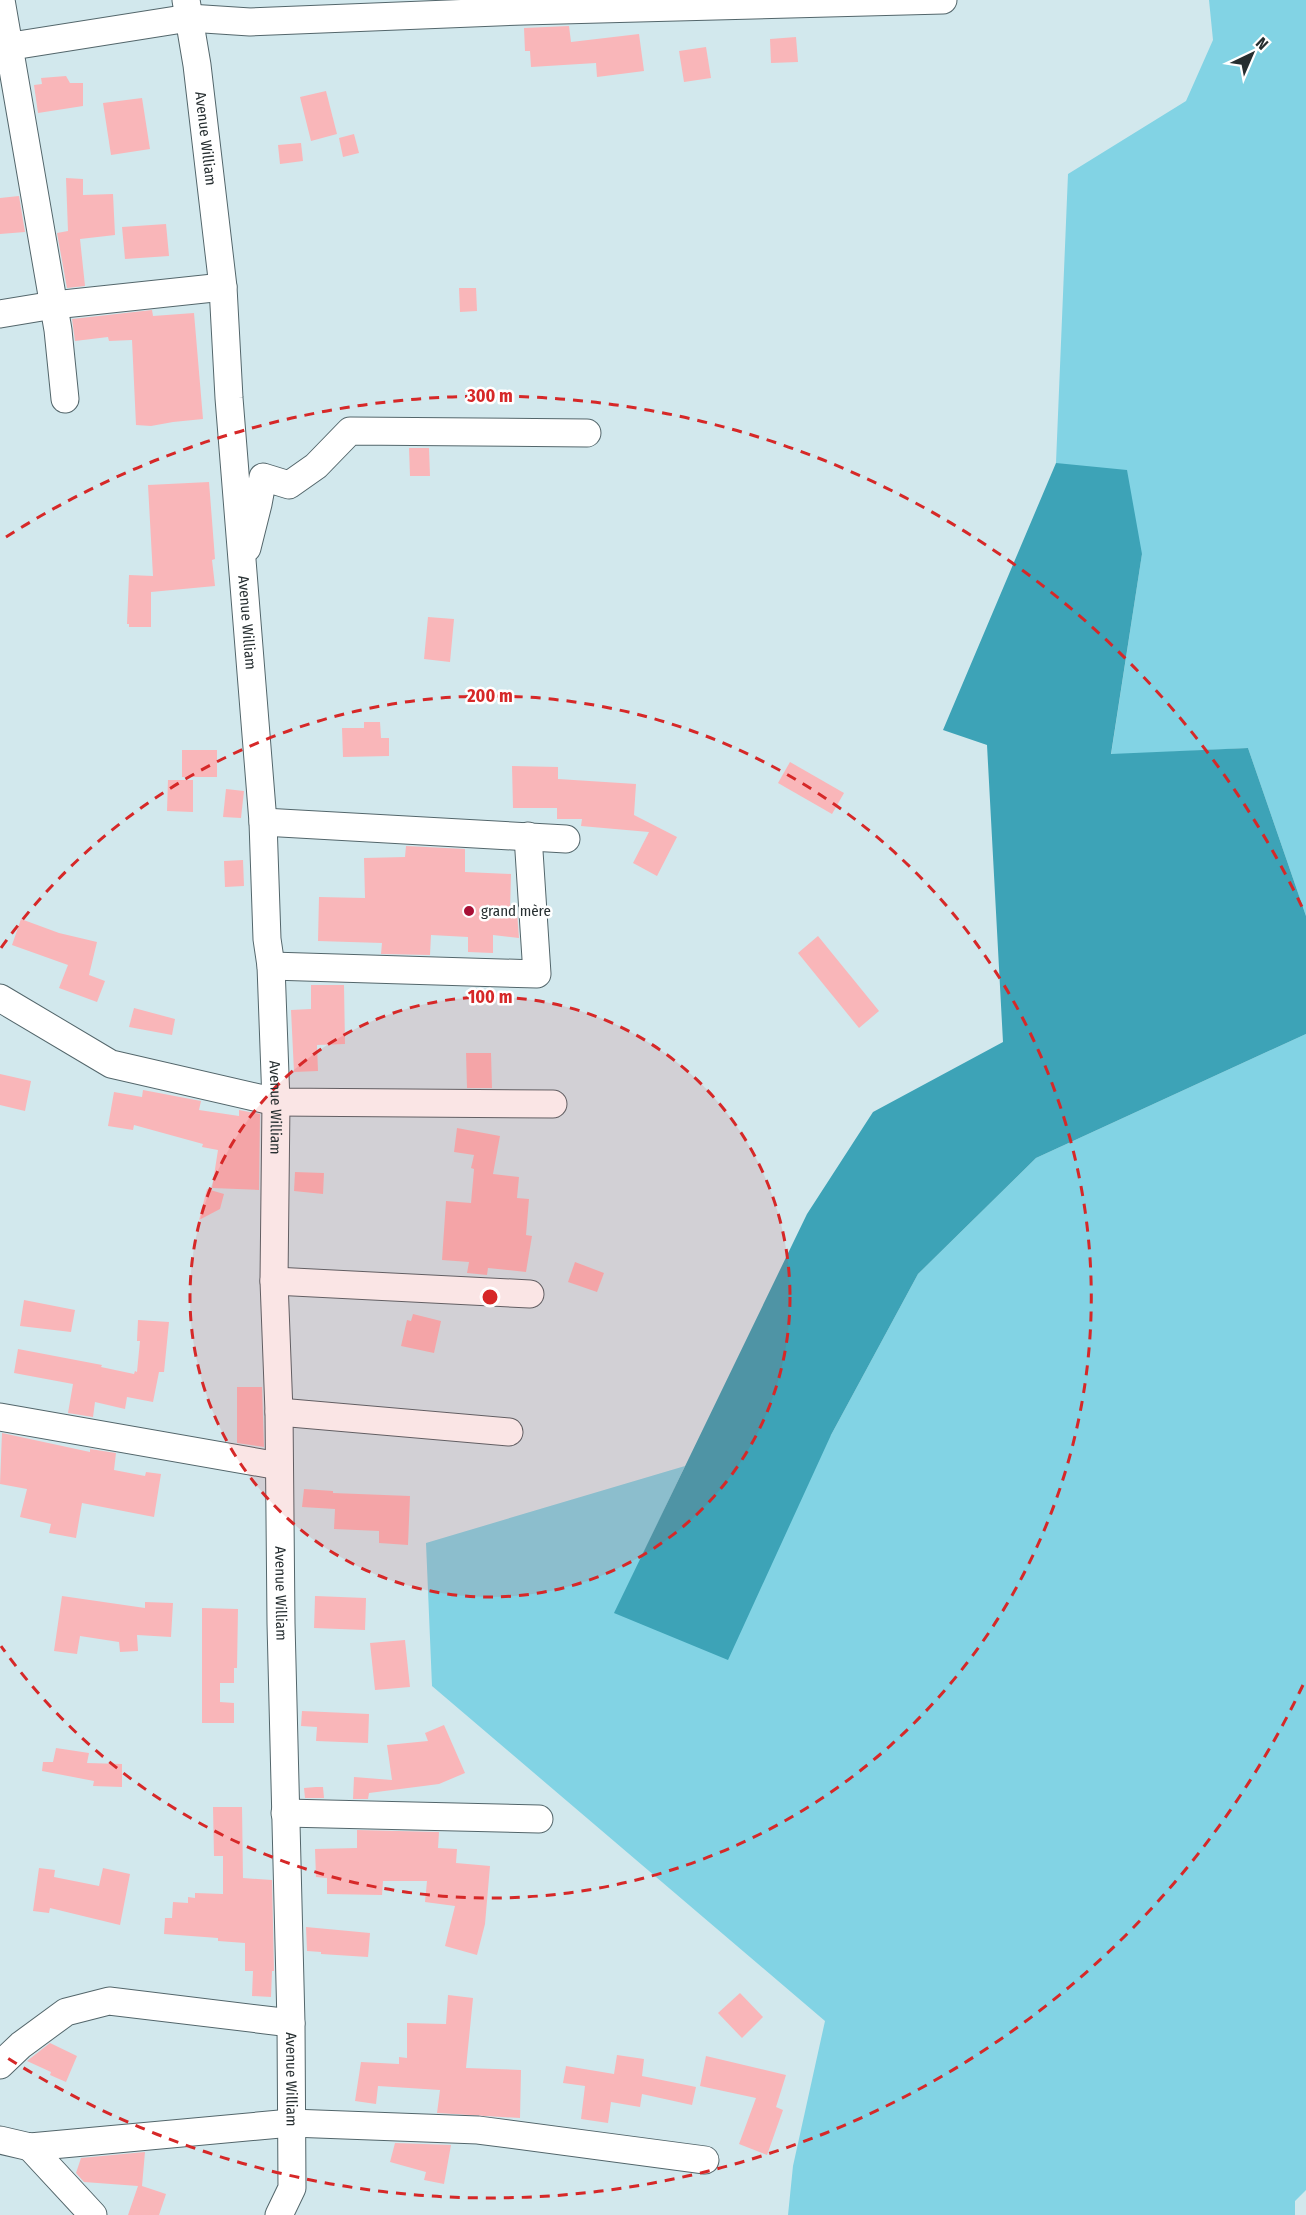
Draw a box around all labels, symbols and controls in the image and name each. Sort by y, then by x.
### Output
north arrow [1222,24,1282,84]
text: N [1252,33,1272,54]
street label: Avenue William [191,91,220,186]
text: 300 m [466,385,513,407]
street label: Avenue William [234,575,260,670]
text: 200 m [466,685,513,707]
place label: grand mère [481,902,551,920]
marker: grand mère [462,904,476,918]
text: 100 m [468,986,512,1008]
street label: Avenue William [265,1060,285,1155]
centre of rings [480,1287,500,1307]
street label: Avenue William [271,1546,290,1641]
street label: Avenue William [282,2032,301,2127]

